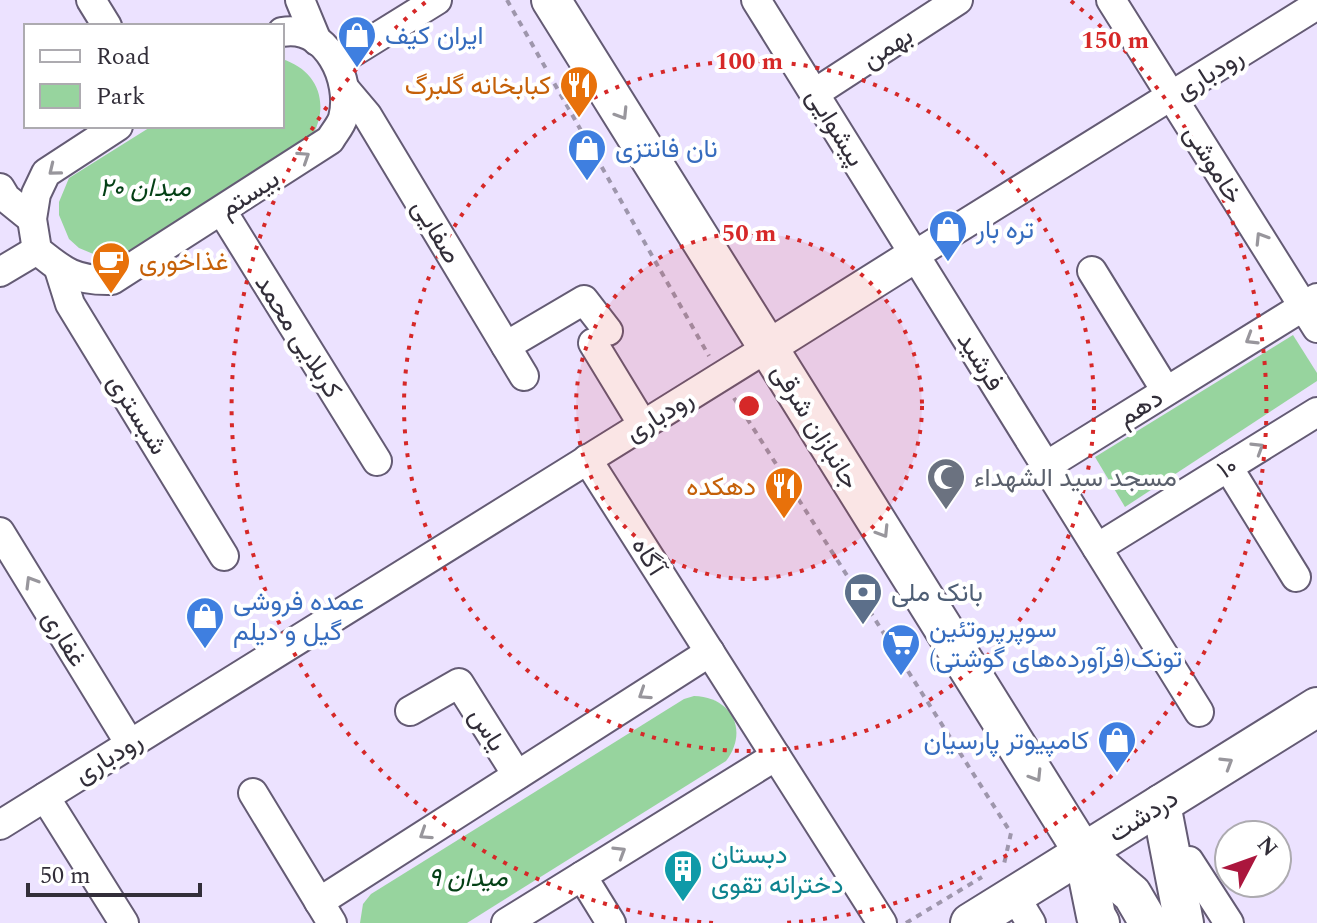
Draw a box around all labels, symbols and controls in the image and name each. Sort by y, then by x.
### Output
shop icon: ایران کیف [336,14,378,69]
place label: ایران کیف [385,16,484,56]
street label: بهمن [854,16,921,79]
text: 150 m [1081,23,1149,59]
legend [24,24,284,128]
street label: رودباری [1167,37,1252,110]
text: Road [96,39,150,75]
text: 100 m [715,44,783,80]
restaurant icon: کبابخانه گلبرگ [558,64,600,119]
place label: کبابخانه گلبرگ [405,66,551,106]
text: Park [96,79,146,115]
street label: پیشوایی [795,80,875,175]
one-way arrow [612,105,627,120]
street label: خاموشی [1173,117,1253,212]
shop icon: نان فانتزی [566,127,608,182]
place label: نان فانتزی [615,129,718,169]
one-way arrow [295,152,309,167]
street label: بیستم [211,159,288,228]
one-way arrow [49,160,64,174]
park label: میدان ۲۰ [99,168,191,208]
street label: صفایی [401,191,471,272]
shop icon: تره بار [927,208,969,263]
place label: تره بار [975,210,1034,250]
text: 50 m [722,216,777,252]
one-way arrow [1255,232,1270,247]
cafe icon: غذاخوری [90,240,132,295]
place label: غذاخوری [139,242,229,282]
street label: کربلایی محمد [244,267,352,406]
street label: فرشید [946,324,1014,399]
one-way arrow [1245,330,1260,345]
street label: جانبازان شرقی [761,356,870,497]
street label: شبستری [97,366,178,463]
street label: دهم [1110,378,1171,437]
street label: رودباری [617,379,702,452]
centre of rings [735,392,763,420]
one-way arrow [1249,443,1264,458]
street label: ۱۰ [1209,446,1246,490]
mosque icon: مسجد سید الشهداء [925,456,967,511]
place label: مسجد سید الشهداء [974,458,1177,498]
restaurant icon: دهکده [763,465,805,520]
place label: دهکده [686,467,756,507]
one-way arrow [874,523,889,538]
street label: آگاه [621,529,676,585]
bank icon: بانک ملی [842,571,884,626]
place label: بانک ملی [891,573,983,613]
one-way arrow [25,576,40,591]
place label: عمده فروشی گیل و دیلم [233,582,364,652]
shop icon: عمده فروشی گیل و دیلم [184,595,226,650]
street label: غفاری [31,602,97,675]
place label: سوپرپروتئین تونک(فرآورده‌های گوشتی) [929,609,1182,679]
supermarket icon: سوپرپروتئین تونک(فرآورده‌های گوشتی) [880,622,922,677]
one-way arrow [638,685,653,700]
street label: یاس [458,700,516,759]
shop icon: کامپیوتر پارسیان [1096,719,1138,774]
street label: رودباری [66,721,151,794]
place label: کامپیوتر پارسیان [923,721,1089,761]
one-way arrow [1218,757,1233,772]
one-way arrow [1027,767,1042,782]
street label: دردشت [1101,779,1187,853]
north arrow [1213,819,1293,899]
one-way arrow [419,825,434,840]
text: N [1249,829,1285,864]
place label: دبستان دخترانه تقوی [711,835,843,905]
scale bar [28,847,200,897]
one-way arrow [611,847,626,862]
building icon: دبستان دخترانه تقوی [662,848,704,903]
text: 50 m [40,858,91,894]
park label: میدان ۹ [428,858,508,898]

